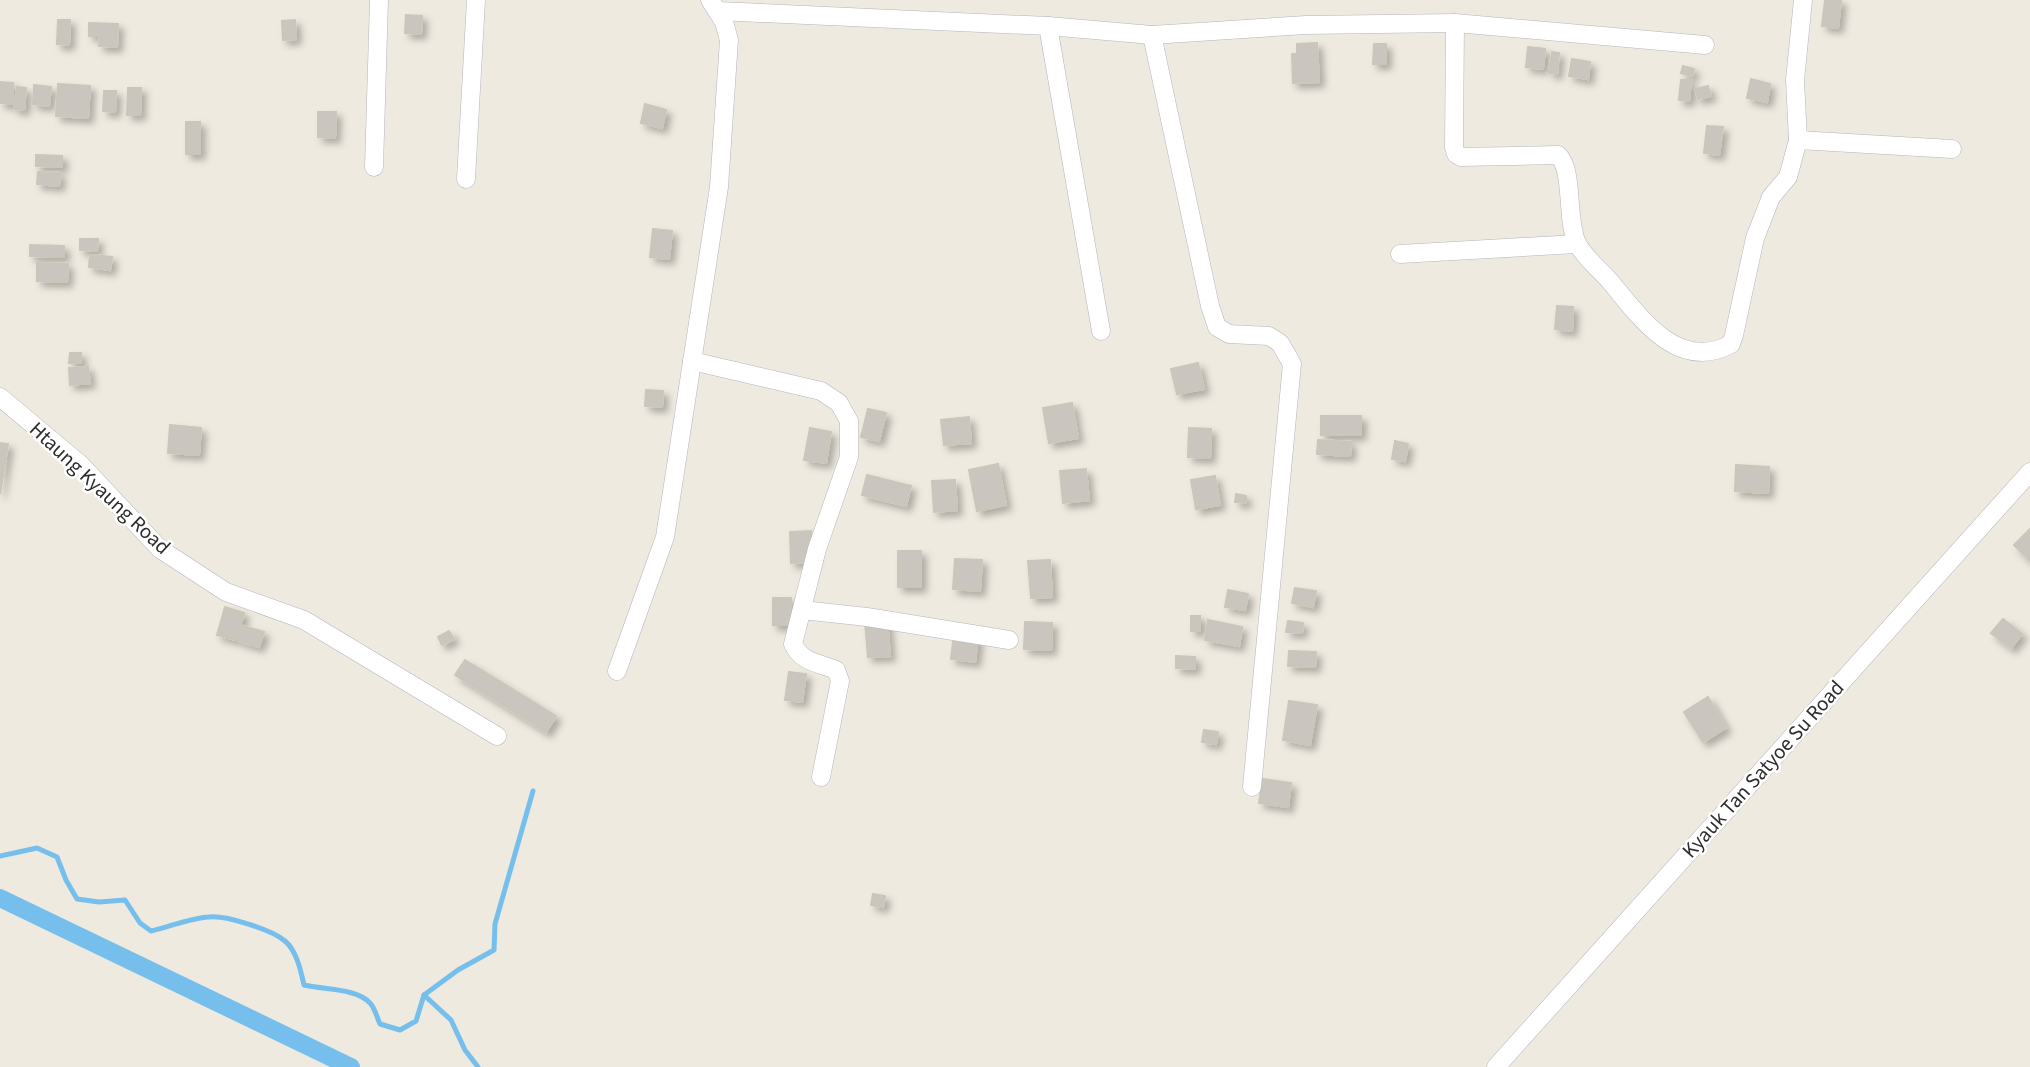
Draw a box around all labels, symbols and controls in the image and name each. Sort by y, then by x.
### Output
street label: Htaung Kyaung Road [23,415,177,561]
street label: Kyauk Tan Satyoe Su Road [1675,674,1851,864]

